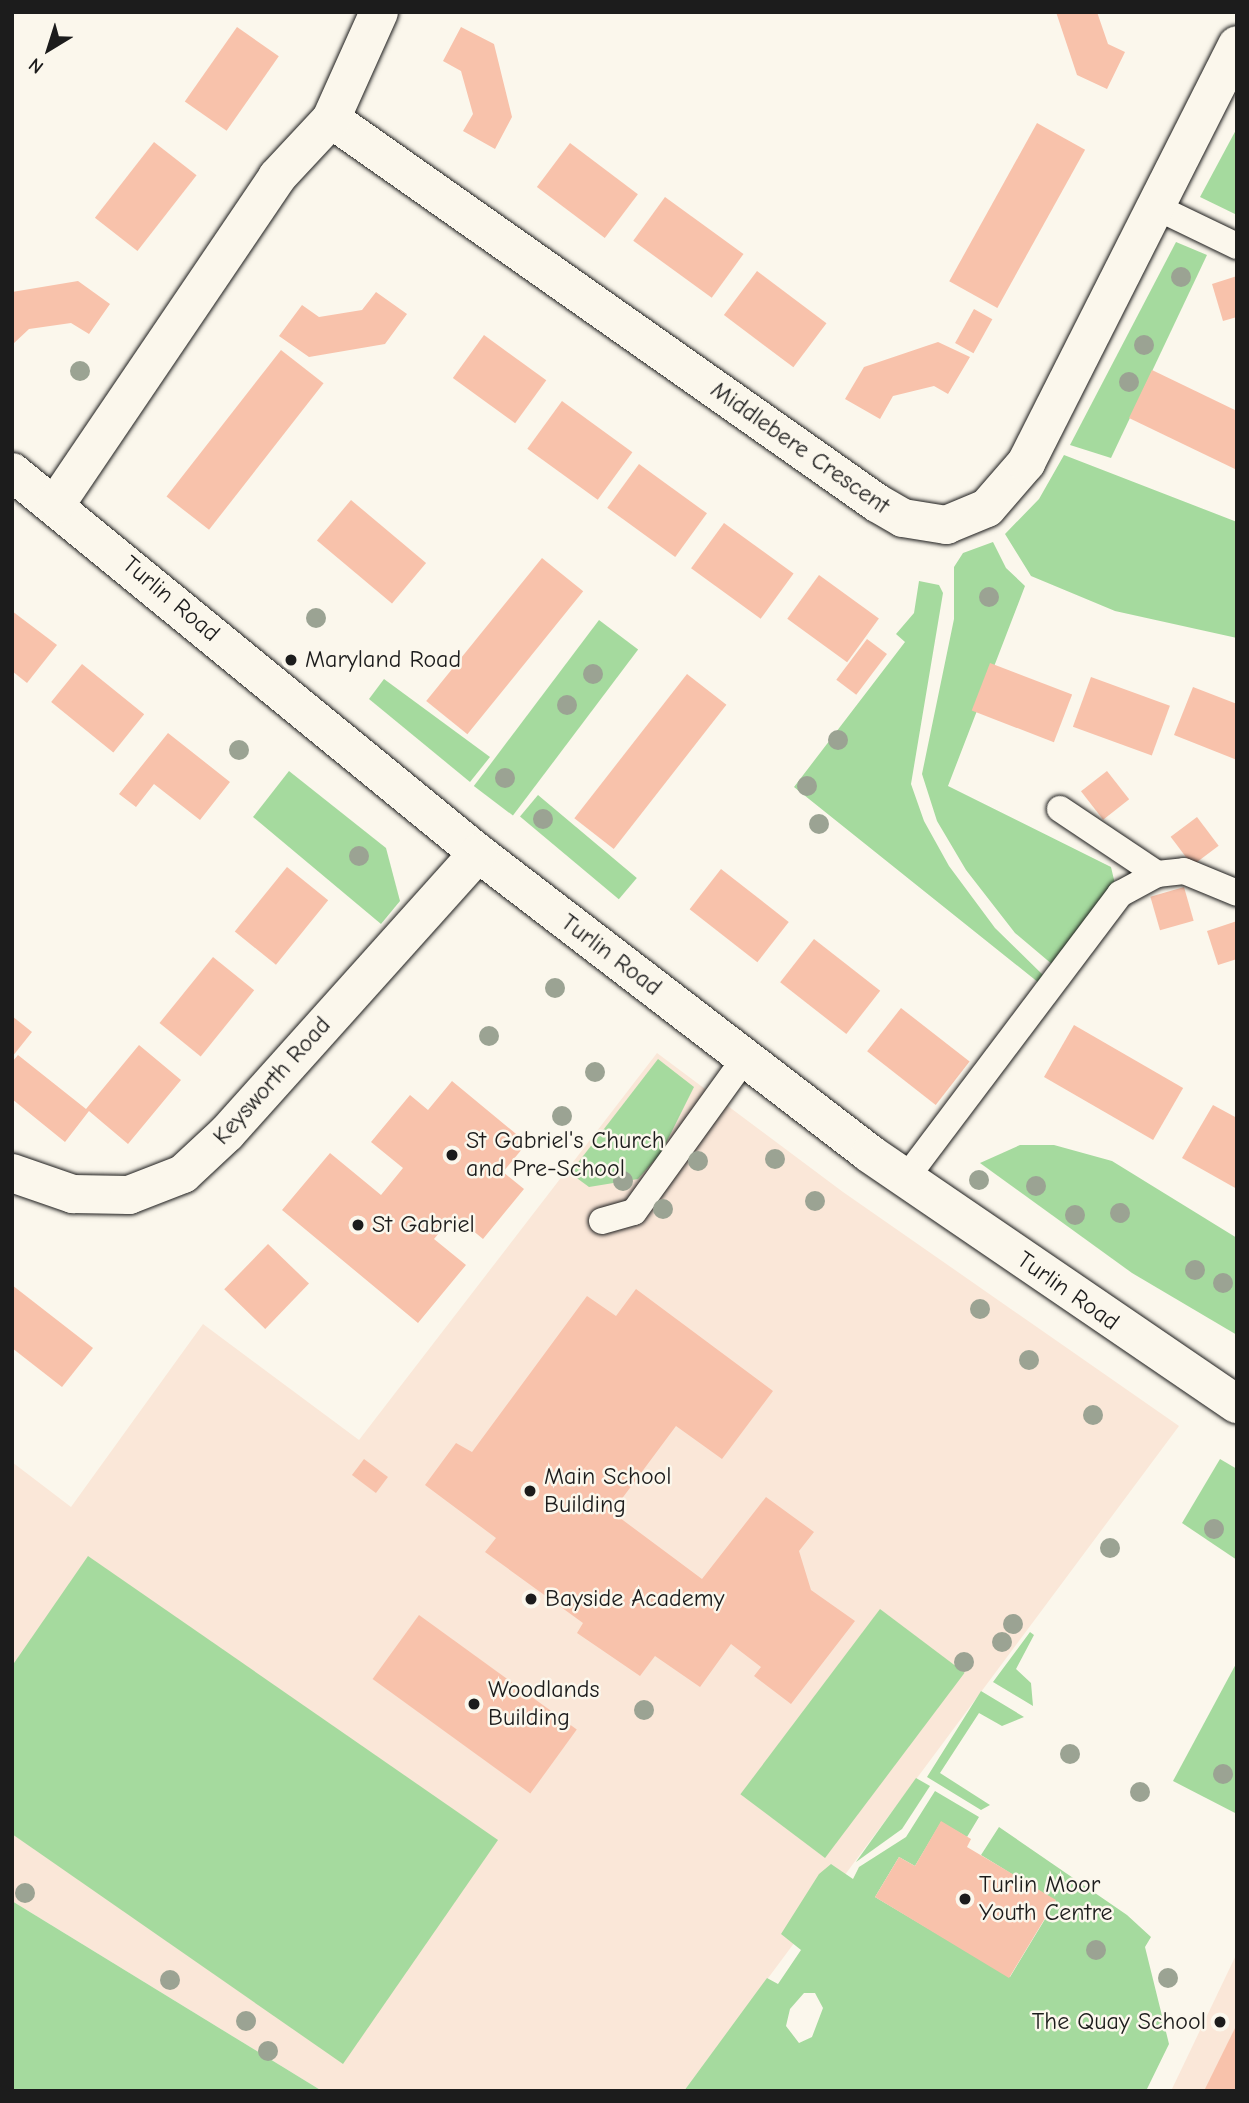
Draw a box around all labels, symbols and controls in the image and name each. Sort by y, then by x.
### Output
north arrow [14,14,84,84]
text: N [24,53,48,78]
street label: Middlebere Crescent [705,375,895,521]
street label: Turlin Road [116,550,226,648]
place label: Maryland Road [305,646,461,674]
marker: Maryland Road [283,652,299,668]
street label: Turlin Road [555,908,667,1002]
street label: Keysworth Road [207,1011,337,1151]
place label: St Gabriel's Church and Pre-School [466,1127,665,1183]
marker: St Gabriel's Church and Pre-School [444,1147,460,1163]
place label: St Gabriel [372,1211,475,1239]
marker: St Gabriel [350,1217,366,1233]
street label: Turlin Road [1011,1245,1125,1337]
place label: Main School Building [544,1463,672,1519]
marker: Main School Building [522,1483,538,1499]
place label: Bayside Academy [545,1585,724,1613]
marker: Bayside Academy [523,1591,539,1607]
place label: Woodlands Building [488,1676,600,1732]
marker: Woodlands Building [466,1696,482,1712]
place label: Turlin Moor Youth Centre [979,1871,1113,1927]
marker: Turlin Moor Youth Centre [957,1891,973,1907]
place label: The Quay School [1032,2008,1206,2036]
marker: The Quay School [1212,2014,1228,2030]

